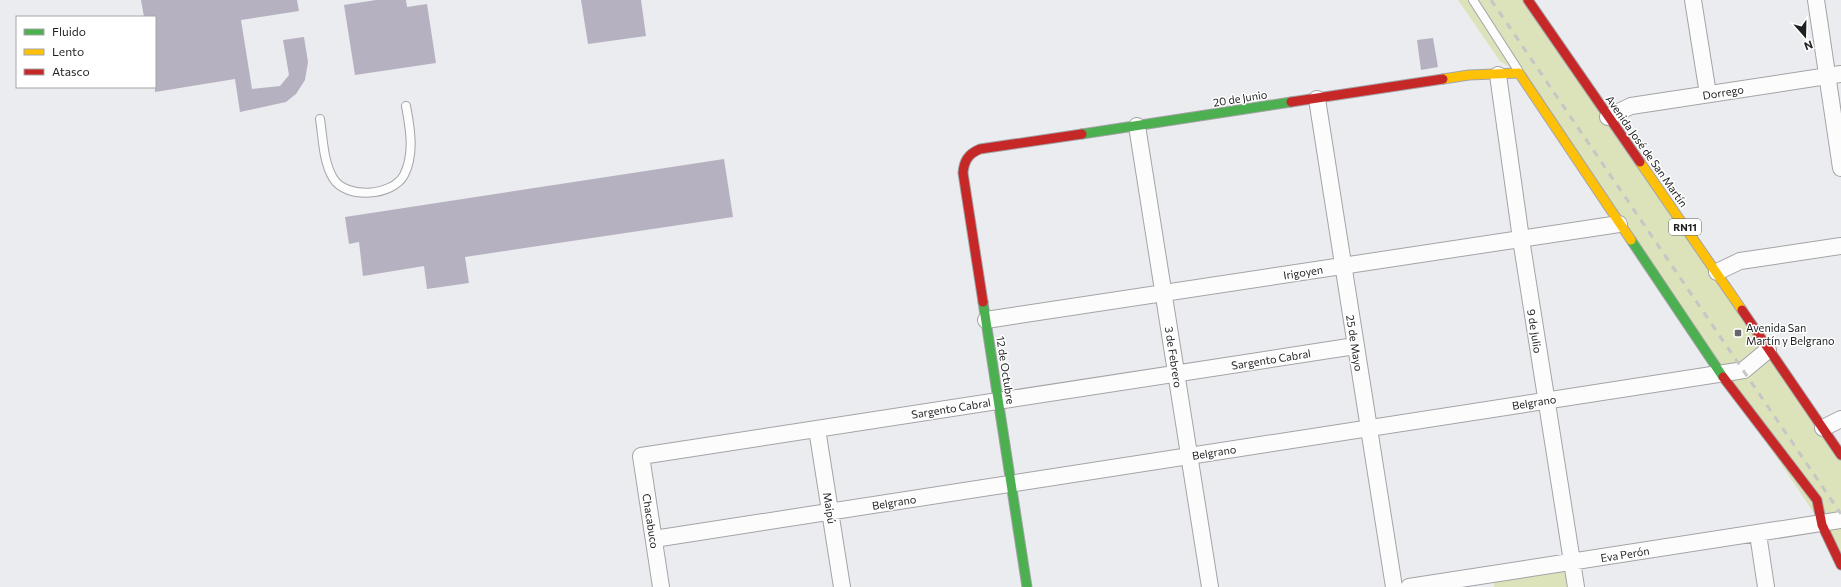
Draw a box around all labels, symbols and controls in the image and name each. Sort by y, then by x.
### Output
legend [16,16,156,88]
north arrow [1785,16,1825,56]
text: Fluido [52,24,86,38]
text: N [1802,38,1815,53]
text: Lento [52,44,84,58]
text: Atasco [52,64,90,78]
street label: Dorrego [1701,82,1745,102]
street label: 20 de Junio [1212,87,1269,110]
street label: Avenida José de San Martín [1603,93,1691,210]
road number: RN11 [1669,219,1701,235]
street label: Irigoyen [1282,262,1324,282]
street label: 9 de Julio [1524,308,1545,355]
street label: 25 de Mayo [1344,314,1366,373]
place label: Avenida San Martín y Belgrano [1746,321,1835,347]
street label: 3 de Febrero [1163,325,1185,389]
marker: Avenida San Martín y Belgrano [1733,328,1743,338]
street label: 12 de Octubre [994,335,1018,405]
street label: Sargento Cabral [1230,346,1312,372]
street label: Belgrano [1511,392,1557,412]
street label: Sargento Cabral [910,395,992,421]
street label: Belgrano [1191,442,1237,462]
street label: Maipú [821,491,839,525]
street label: Belgrano [871,492,917,512]
street label: Chacabuco [640,493,662,550]
street label: Eva Perón [1600,544,1650,564]

